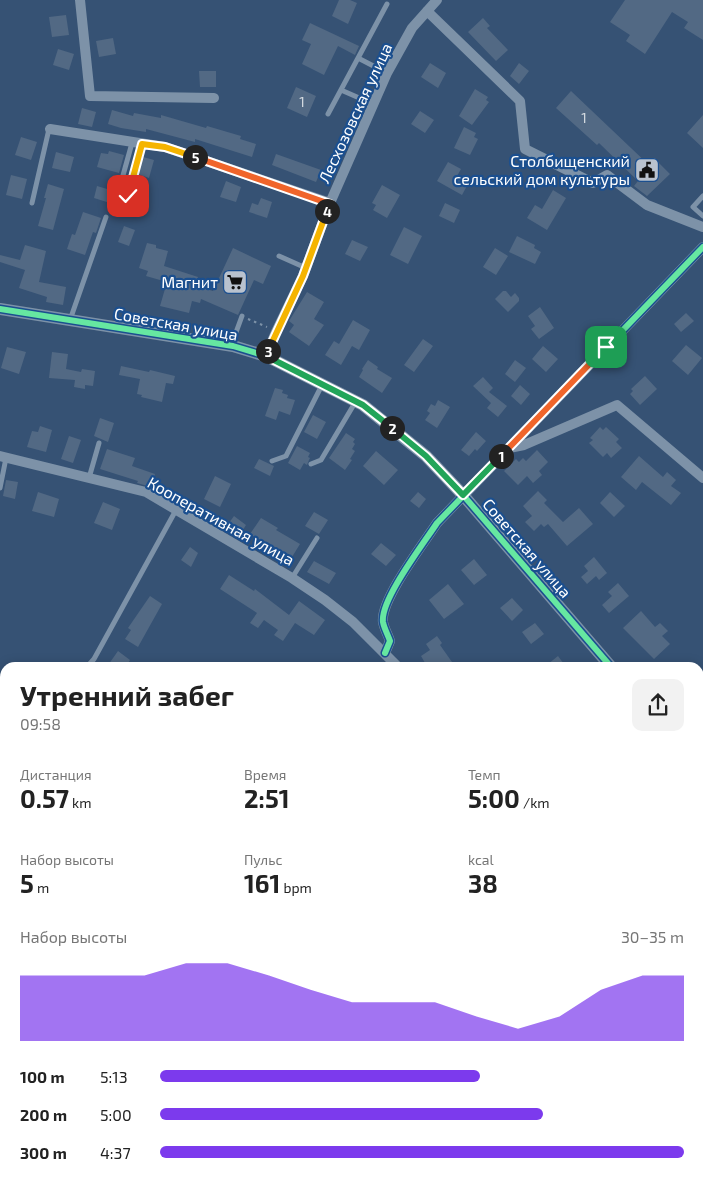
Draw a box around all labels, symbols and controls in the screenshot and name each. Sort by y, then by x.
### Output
street label: Лесхозовская улица [314,40,396,186]
house number: 1 [299,93,305,110]
house number: 1 [581,109,587,126]
pin: 5 [182,144,208,170]
text: 5 [192,149,199,166]
place label: Столбищенский сельский дом культуры [454,151,630,189]
public building icon: Столбищенский сельский дом культуры [634,157,660,183]
pin [107,175,149,217]
icon: check [114,182,142,210]
pin: 4 [314,198,340,224]
text: 4 [323,203,332,220]
supermarket icon: Магнит [222,269,248,295]
place label: Магнит [161,272,218,291]
street label: Советская улица [113,303,239,345]
pin [585,326,627,368]
icon: arrive [592,333,620,361]
pin: 3 [256,338,280,364]
text: 3 [265,343,272,360]
pin: 2 [380,416,404,440]
text: 2 [388,420,397,437]
pin: 1 [488,444,514,468]
text: 1 [498,448,505,465]
street label: Кооперативная улица [144,472,298,570]
street label: Советская улица [478,494,576,602]
text: Утренний забег [20,678,234,712]
button: share [632,679,684,731]
text: 09:58 [20,714,61,733]
text: Дистанция [20,766,92,783]
text: Время [244,766,286,783]
text: Темп [468,766,501,783]
text: 0.57 [20,783,69,813]
text: 2:51 [244,783,290,813]
text: 5:00 [468,783,520,813]
text: km [69,794,91,811]
text: /km [520,794,550,811]
text: Набор высоты [20,851,114,868]
text: Пульс [244,851,282,868]
text: kcal [468,851,494,868]
text: 5 [20,868,34,898]
text: 161 [244,868,280,898]
text: 38 [468,868,498,898]
text: m [34,879,49,896]
text: bpm [280,879,312,896]
text: Набор высоты [20,927,127,946]
text: 30–35 m [621,927,684,946]
text: 100 m [20,1067,65,1086]
text: 5:13 [100,1067,128,1086]
text: 200 m [20,1105,67,1124]
text: 5:00 [100,1105,132,1124]
text: 300 m [20,1143,67,1162]
text: 4:37 [100,1143,131,1162]

